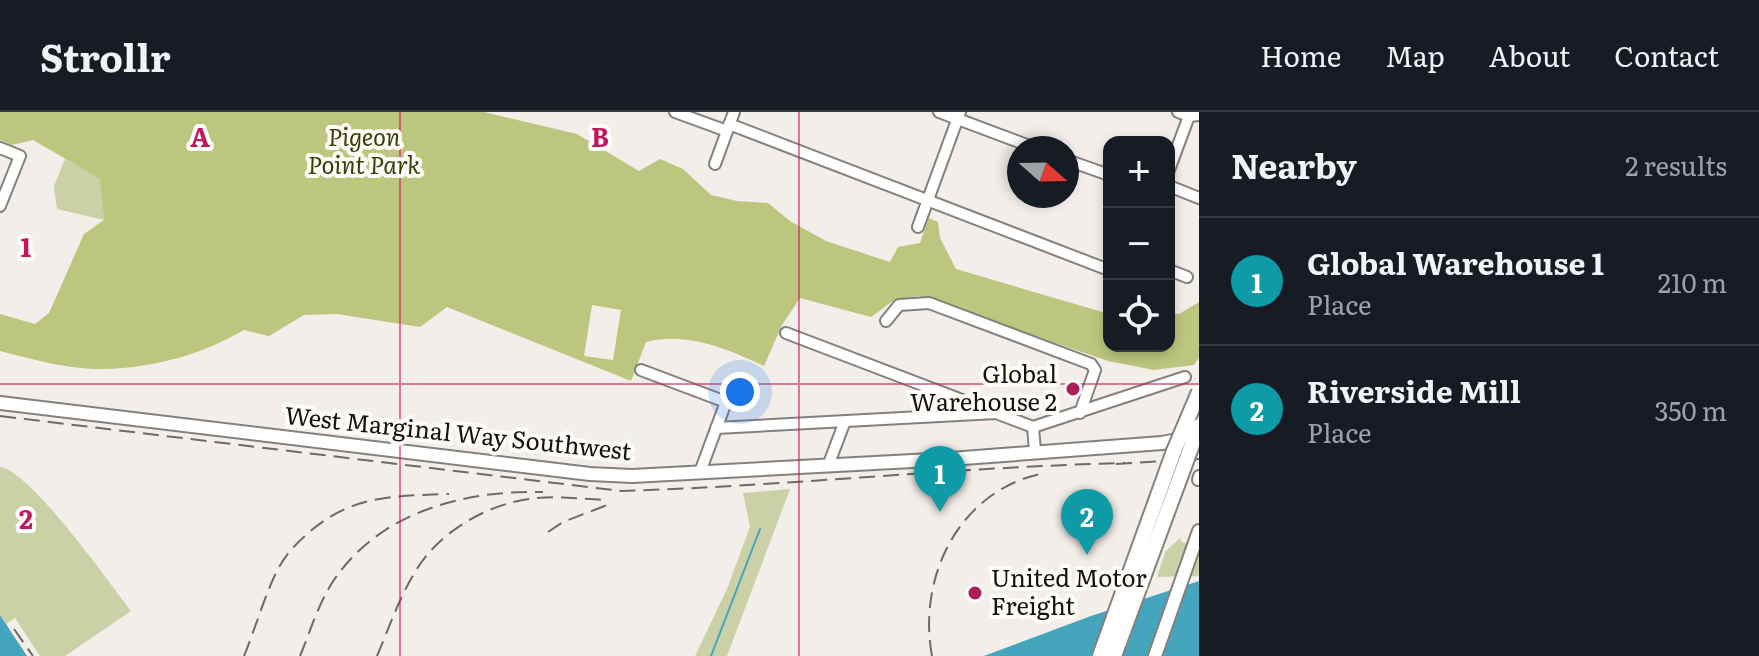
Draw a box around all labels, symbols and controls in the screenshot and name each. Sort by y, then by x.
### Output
text: Strollr [40,27,171,84]
text: Home [1260,34,1341,76]
text: Map [1385,34,1445,76]
text: About [1489,34,1570,76]
text: Contact [1614,34,1719,76]
text: A [190,116,210,155]
text: B [591,116,609,155]
park label: Pigeon Point Park [308,118,421,181]
north arrow [1007,136,1079,208]
map controls [1103,136,1175,352]
button: + [1103,136,1175,208]
text: Nearby [1231,139,1357,189]
text: 2 results [1625,145,1727,184]
button: − [1103,208,1175,280]
text: 1 [21,226,32,265]
text: Global Warehouse 1 [1307,240,1604,284]
text: 1 [1252,262,1262,301]
text: 210 m [1658,262,1727,301]
button: locate [1103,280,1175,352]
text: Place [1307,284,1372,323]
place label: Global Warehouse 2 [910,355,1057,418]
text: Riverside Mill [1307,368,1521,412]
your location [720,372,760,412]
marker: Global Warehouse 2 [1064,380,1082,398]
text: 2 [1250,390,1264,429]
text: 350 m [1654,390,1727,429]
street label: West Marginal Way Southwest [283,396,634,467]
text: Place [1307,412,1372,451]
pin: 1 [914,446,966,512]
pin: 2 [1061,489,1113,555]
text: 2 [19,498,33,537]
place label: United Motor Freight [991,559,1147,622]
marker: United Motor Freight [966,584,984,602]

